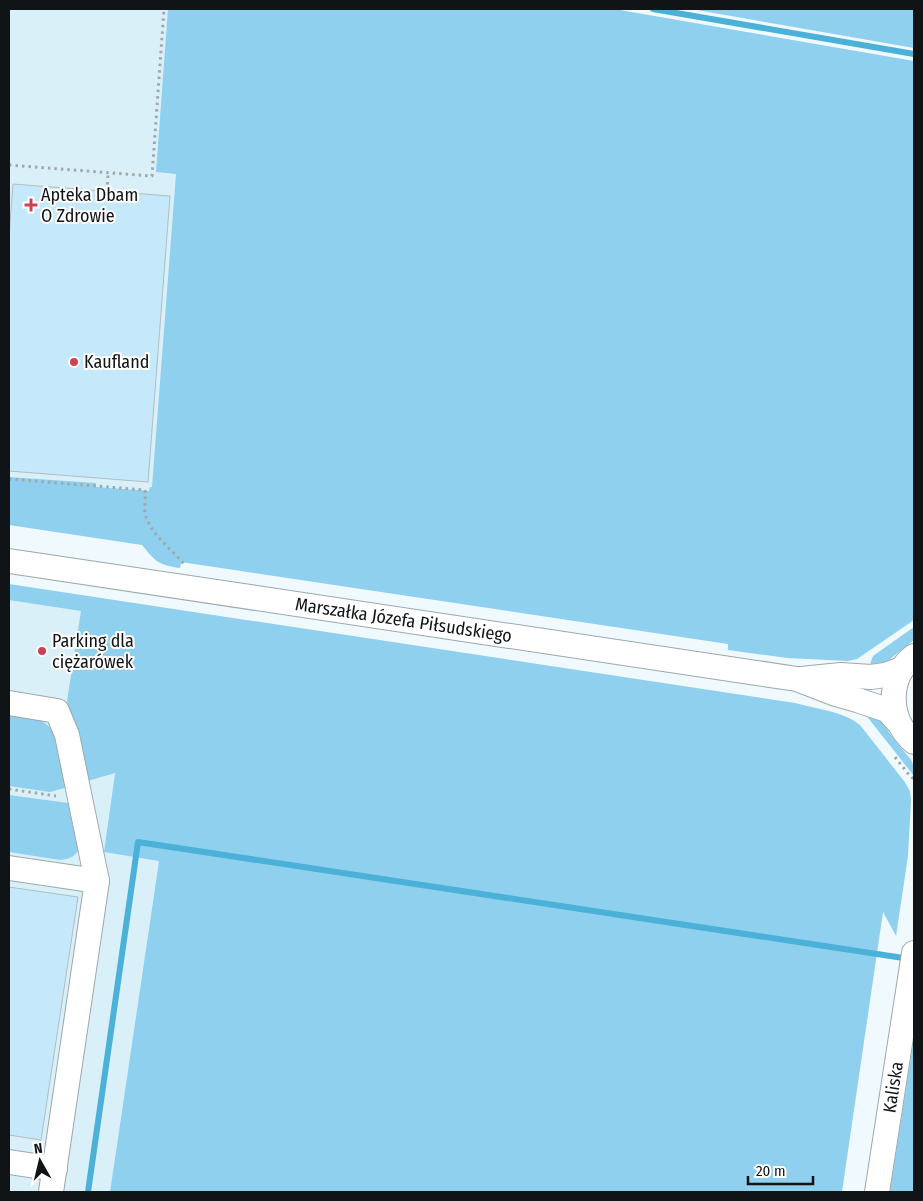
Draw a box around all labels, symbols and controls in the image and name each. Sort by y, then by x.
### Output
place label: Apteka Dbam O Zdrowie [41,184,138,227]
marker: Apteka Dbam O Zdrowie [25,199,37,211]
place label: Kaufland [84,351,149,373]
marker: Kaufland [68,356,80,368]
street label: Marszałka Józefa Piłsudskiego [294,593,513,647]
place label: Parking dla ciężarówek [52,630,134,673]
marker: Parking dla ciężarówek [36,645,48,657]
street label: Kaliska [878,1060,908,1115]
north arrow [15,1136,65,1186]
text: N [33,1140,44,1158]
scale bar [748,1154,813,1186]
text: 20 m [756,1162,786,1180]

